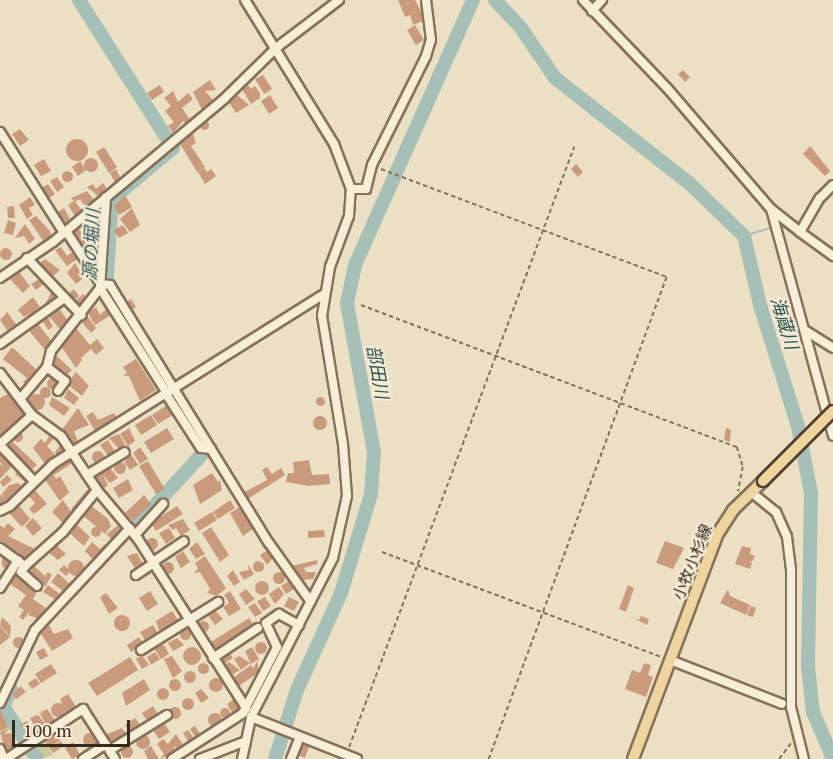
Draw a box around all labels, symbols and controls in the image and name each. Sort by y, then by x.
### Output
water label: 源の堀川 [78,208,104,282]
water label: 海蔵川 [767,294,803,352]
water label: 部田川 [363,344,393,400]
street label: 小牧小杉線 [668,521,716,603]
scale bar [15,708,134,746]
text: 100 m [23,718,72,742]

